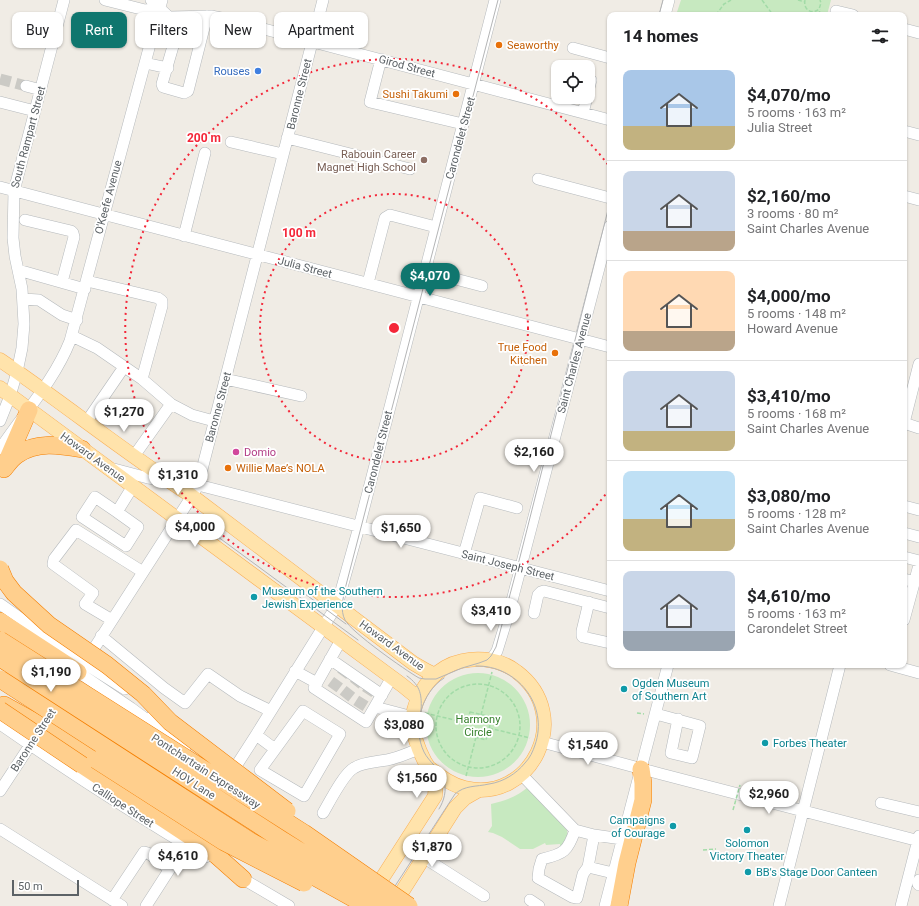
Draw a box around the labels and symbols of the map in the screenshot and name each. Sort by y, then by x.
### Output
place label: Seaworthy [507,39,560,52]
marker: Seaworthy [494,40,504,50]
street label: Girod Street [377,53,437,80]
street label: Baronne Street [284,57,315,131]
place label: Rouses [214,65,250,78]
marker: Rouses [253,66,263,76]
street label: South Rampart Street [9,84,48,190]
place label: Sushi Takumi [383,88,448,101]
marker: Sushi Takumi [451,89,461,99]
street label: Carondelet Street [443,95,478,181]
text: 200 m [187,131,221,145]
place label: Rabouin Career Magnet High School [317,148,416,174]
marker: Rabouin Career Magnet High School [419,155,429,165]
street label: O'Keefe Avenue [92,159,125,236]
text: 100 m [282,226,316,240]
street label: Julia Street [277,254,334,281]
pin: $4,070 [397,263,463,297]
street label: Saint Charles Avenue [555,311,594,415]
centre of rings [387,321,401,335]
place label: True Food Kitchen [498,341,547,367]
marker: True Food Kitchen [550,348,560,358]
street label: Baronne Street [203,370,234,444]
pin: $1,270 [91,399,157,433]
street label: Carondelet Street [362,409,395,495]
street label: Howard Avenue [58,430,128,485]
pin: $2,160 [501,439,567,473]
place label: Domio [244,446,276,459]
marker: Domio [231,447,241,457]
pin: $1,310 [145,462,211,496]
place label: Willie Mae’s NOLA [236,462,325,475]
marker: Willie Mae’s NOLA [223,463,233,473]
pin: $4,000 [162,514,228,548]
pin: $1,650 [368,515,434,549]
street label: Saint Joseph Street [460,548,556,583]
place label: Museum of the Southern Jewish Experience [262,585,383,611]
marker: Museum of the Southern Jewish Experience [249,592,259,602]
pin: $3,410 [458,598,524,632]
street label: Howard Avenue [357,618,427,673]
pin: $1,190 [18,659,84,693]
place label: Ogden Museum of Southern Art [632,677,709,703]
marker: Ogden Museum of Southern Art [619,684,629,694]
street label: Baronne Street [8,706,59,774]
pin: $3,080 [371,712,437,746]
park label: Harmony Circle [456,713,501,739]
street label: Pontchartrain Expressway [149,731,263,812]
pin: $1,540 [555,732,621,766]
place label: Forbes Theater [773,737,847,750]
marker: Forbes Theater [760,738,770,748]
street label: HOV Lane [170,765,218,802]
pin: $1,560 [384,765,450,799]
street label: Calliope Street [89,781,156,830]
pin: $2,960 [736,781,802,815]
place label: Campaigns of Courage [609,814,665,840]
marker: Campaigns of Courage [668,821,678,831]
marker: Solomon Victory Theater [742,825,752,835]
pin: $1,870 [399,834,465,868]
place label: Solomon Victory Theater [710,837,784,863]
pin: $4,610 [145,843,211,877]
place label: BB's Stage Door Canteen [756,866,877,879]
marker: BB's Stage Door Canteen [743,867,753,877]
scale bar [12,878,79,897]

